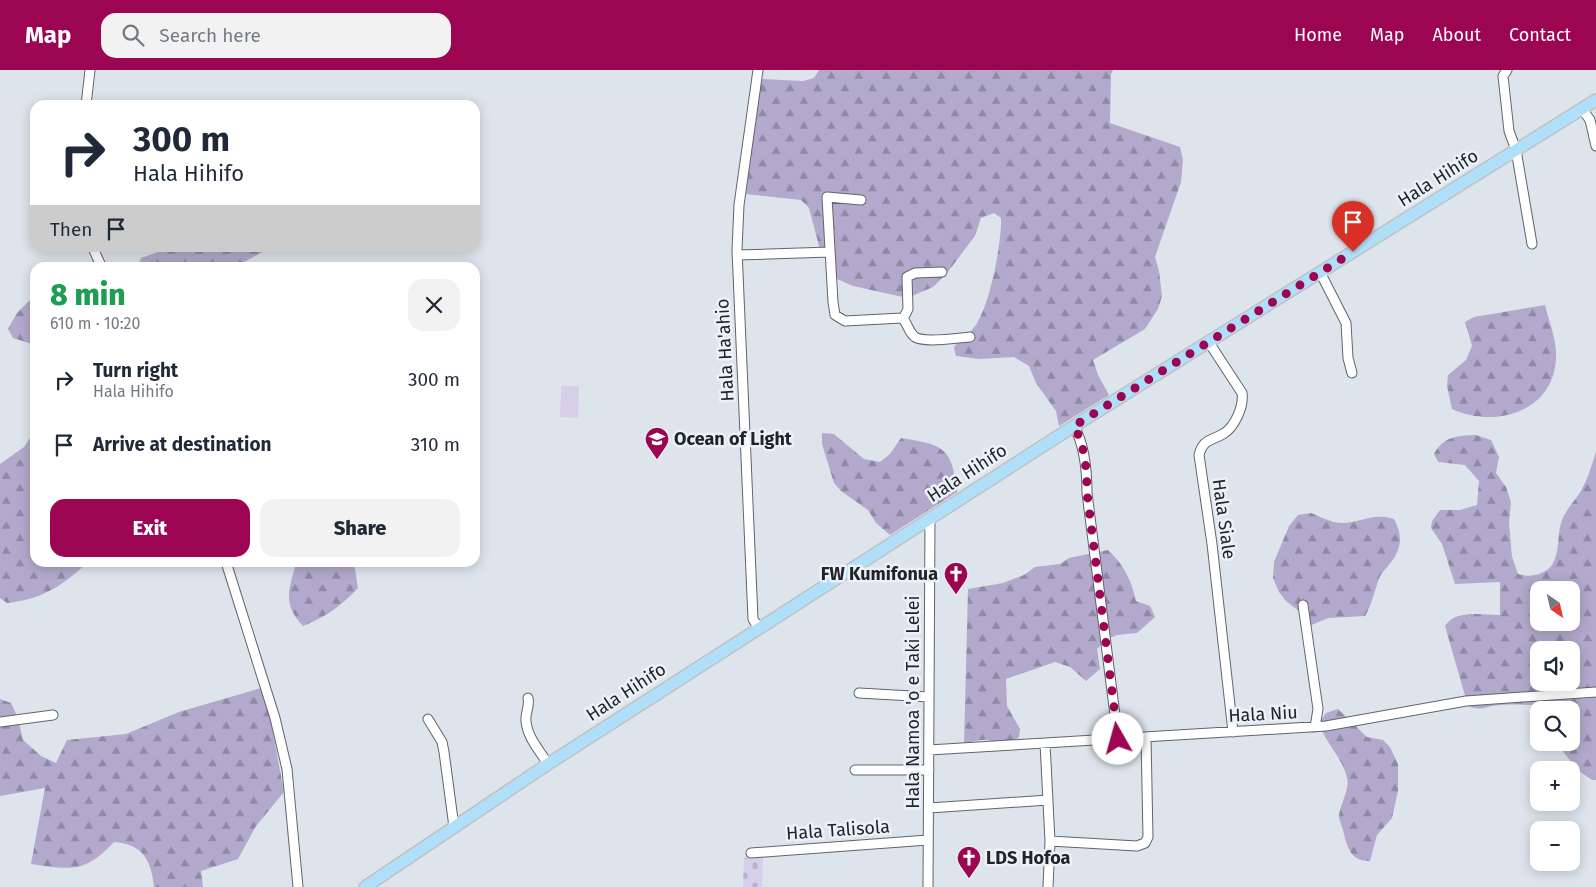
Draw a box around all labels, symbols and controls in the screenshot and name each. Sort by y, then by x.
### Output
search box [101,13,451,58]
text: Map [25,21,71,49]
icon: search [119,21,147,49]
text: Search here [159,24,261,47]
text: Home [1294,24,1342,46]
text: Map [1370,24,1404,46]
text: About [1432,24,1481,46]
text: Contact [1509,24,1571,46]
text: 300 m [133,118,230,160]
icon: right [50,120,115,185]
street label: Hala Hihifo [1394,145,1482,211]
text: Hala Hihifo [133,160,244,187]
pin [1332,201,1374,252]
icon: arrive [1339,208,1367,236]
icon: arrive [102,215,130,243]
text: Then [50,218,92,241]
text: 8 min [50,277,125,313]
button: close [408,279,460,331]
street label: Hala Ha'ahio [711,298,739,402]
text: 610 m · 10:20 [50,314,140,333]
text: Turn right [93,359,178,382]
icon: right [50,366,78,394]
text: 300 m [408,368,460,391]
text: Hala Hihifo [93,382,174,401]
school or university icon: Ocean of Light [644,426,670,460]
place label: Ocean of Light [674,428,793,450]
icon: arrive [50,431,78,459]
text: Arrive at destination [93,433,272,456]
text: 310 m [411,433,460,456]
street label: Hala Hihifo [923,439,1011,507]
street label: Hala Siale [1207,477,1241,561]
button: Exit [50,499,250,557]
button: Share [260,499,460,557]
church icon: FW Kumifonua [943,561,969,595]
place label: FW Kumifonua [821,563,938,585]
north arrow [1530,581,1580,631]
map controls [1530,581,1580,871]
street label: Hala Namoa 'o e Taki Lelei [902,595,924,809]
button: sound [1530,641,1580,691]
street label: Hala Hihifo [582,658,670,726]
street label: Hala Niu [1228,701,1298,727]
button: search [1530,701,1580,751]
position arrow [1091,712,1143,764]
button: + [1530,761,1580,811]
street label: Hala Talisola [785,815,891,845]
button: − [1530,821,1580,871]
church icon: LDS Hofoa [956,845,982,879]
place label: LDS Hofoa [986,847,1071,869]

